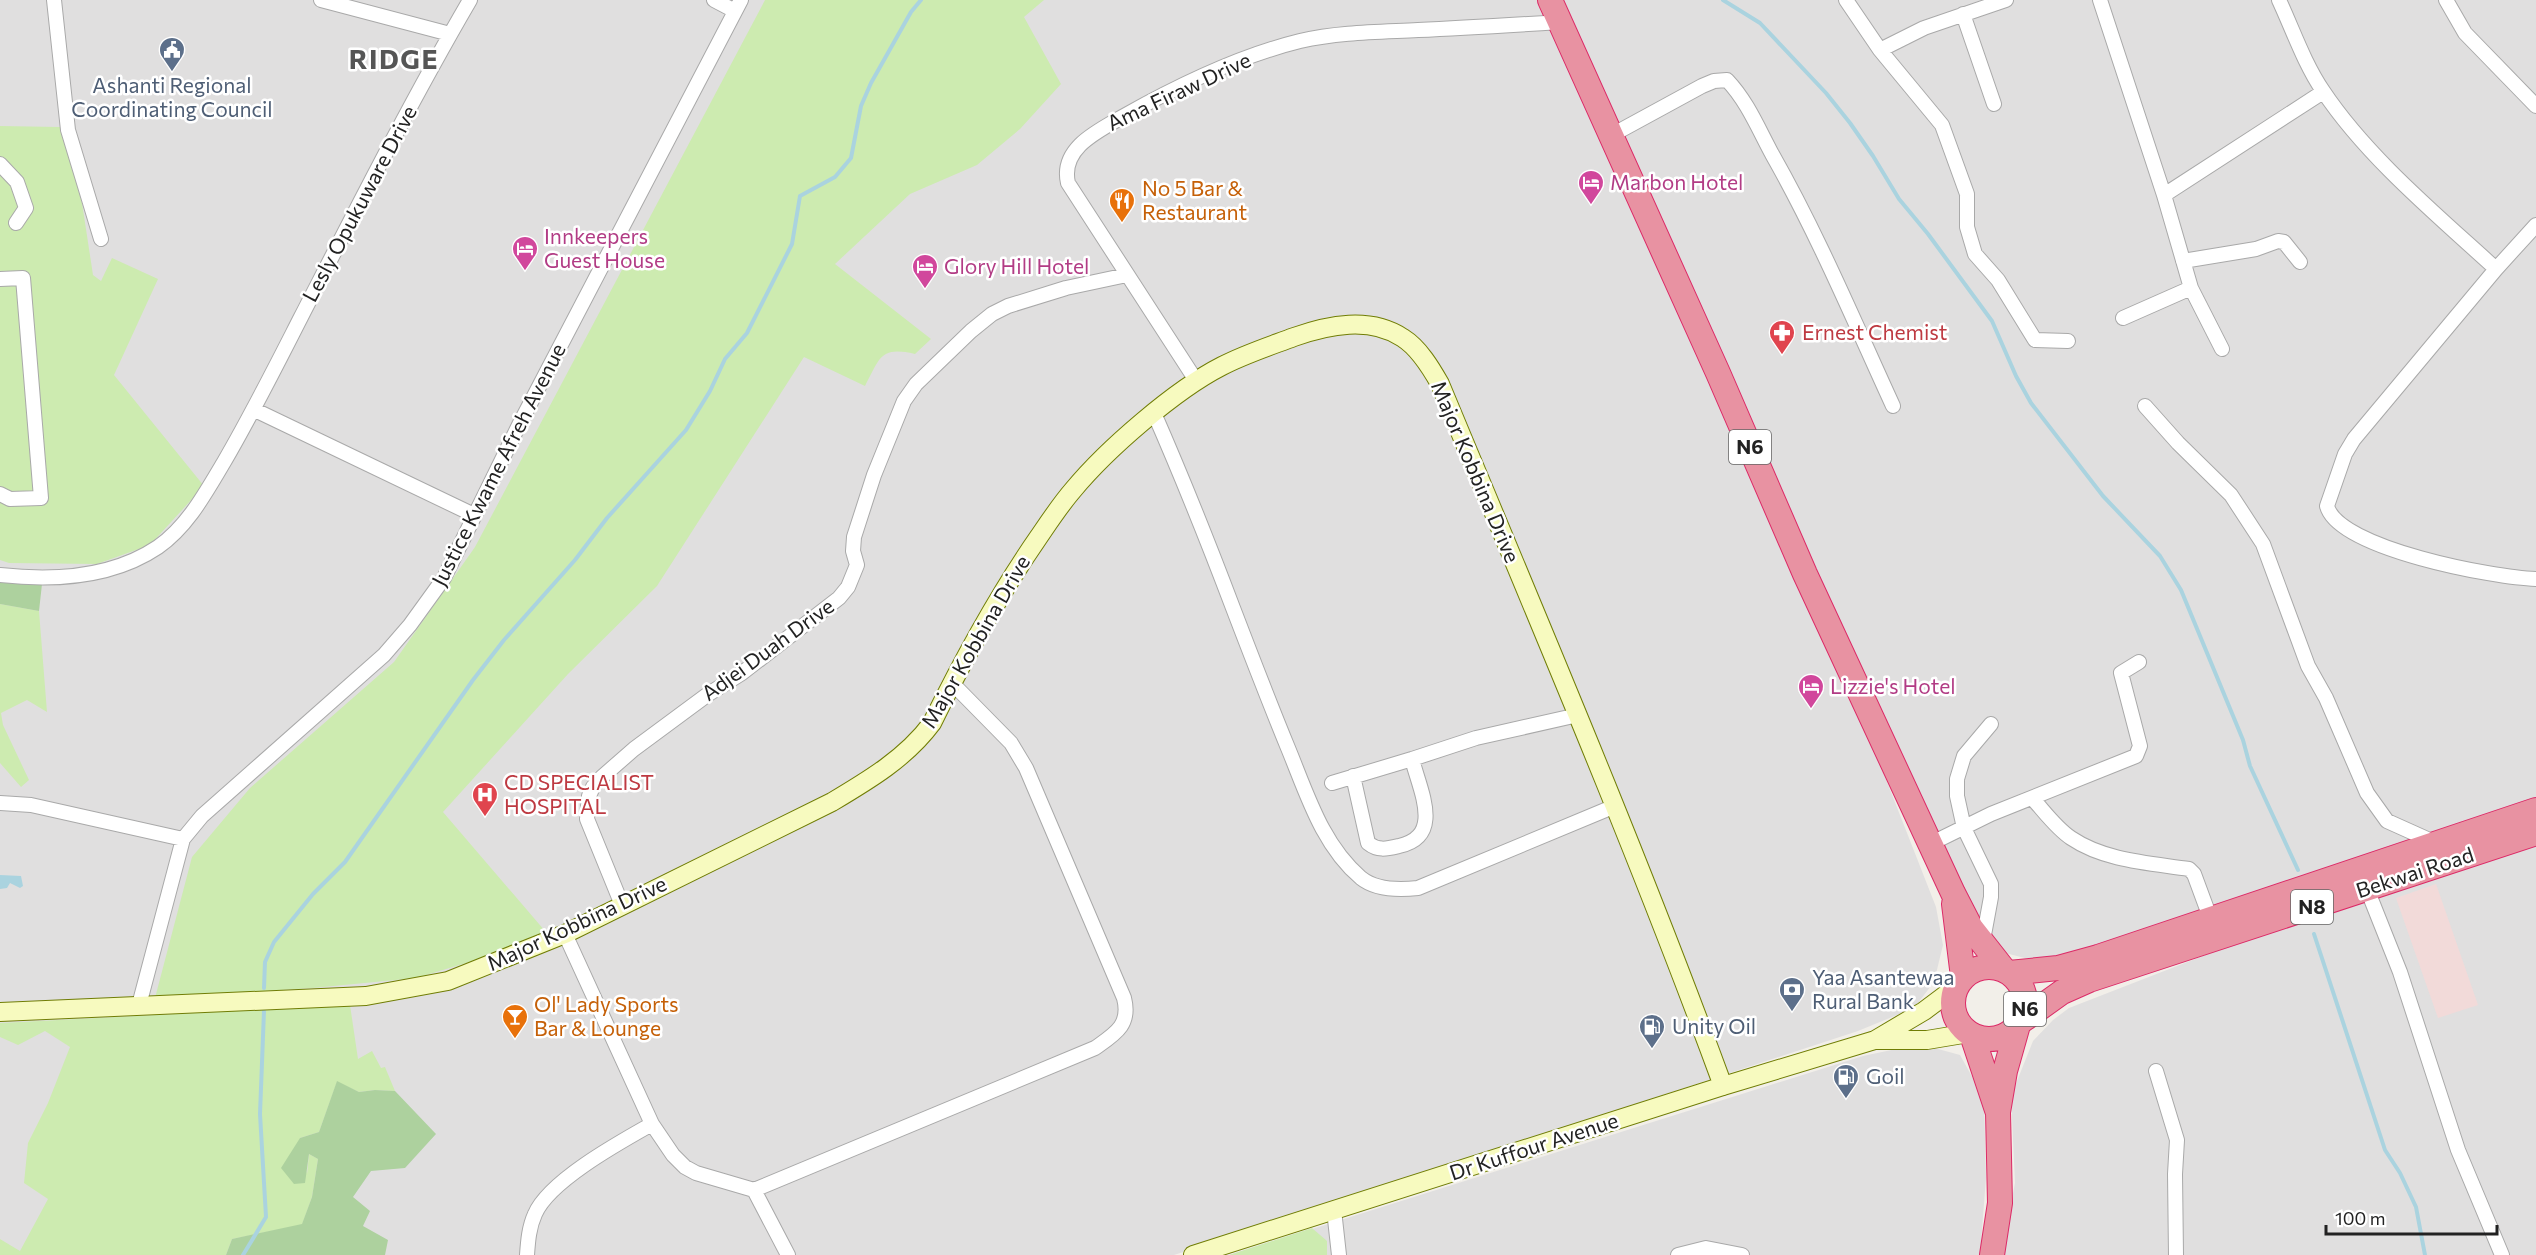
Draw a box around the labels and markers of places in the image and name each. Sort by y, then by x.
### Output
public building icon: Ashanti Regional Coordinating Council [157,35,187,73]
place label: Ashanti Regional Coordinating Council [71,72,273,121]
hotel icon: Marbon Hotel [1576,168,1606,206]
place label: Marbon Hotel [1610,169,1743,194]
place label: No 5 Bar & Restaurant [1142,175,1247,224]
restaurant icon: No 5 Bar & Restaurant [1107,186,1137,224]
place label: Innkeepers Guest House [544,223,665,272]
hotel icon: Innkeepers Guest House [510,234,540,272]
hotel icon: Glory Hill Hotel [910,252,940,290]
place label: Glory Hill Hotel [944,253,1089,278]
pharmacy icon: Ernest Chemist [1767,318,1797,356]
place label: Ernest Chemist [1802,319,1947,344]
hotel icon: Lizzie's Hotel [1796,672,1826,710]
place label: Lizzie's Hotel [1830,673,1956,698]
place label: CD SPECIALIST HOSPITAL [504,769,654,818]
hospital icon: CD SPECIALIST HOSPITAL [470,780,500,818]
place label: Yaa Asantewaa Rural Bank [1812,964,1954,1013]
bank icon: Yaa Asantewaa Rural Bank [1777,975,1807,1013]
place label: Ol' Lady Sports Bar & Lounge [534,991,679,1040]
bar icon: Ol' Lady Sports Bar & Lounge [500,1002,530,1040]
fuel station icon: Unity Oil [1637,1012,1667,1050]
place label: Unity Oil [1672,1013,1756,1038]
fuel station icon: Goil [1831,1062,1861,1100]
place label: Goil [1866,1063,1905,1088]

